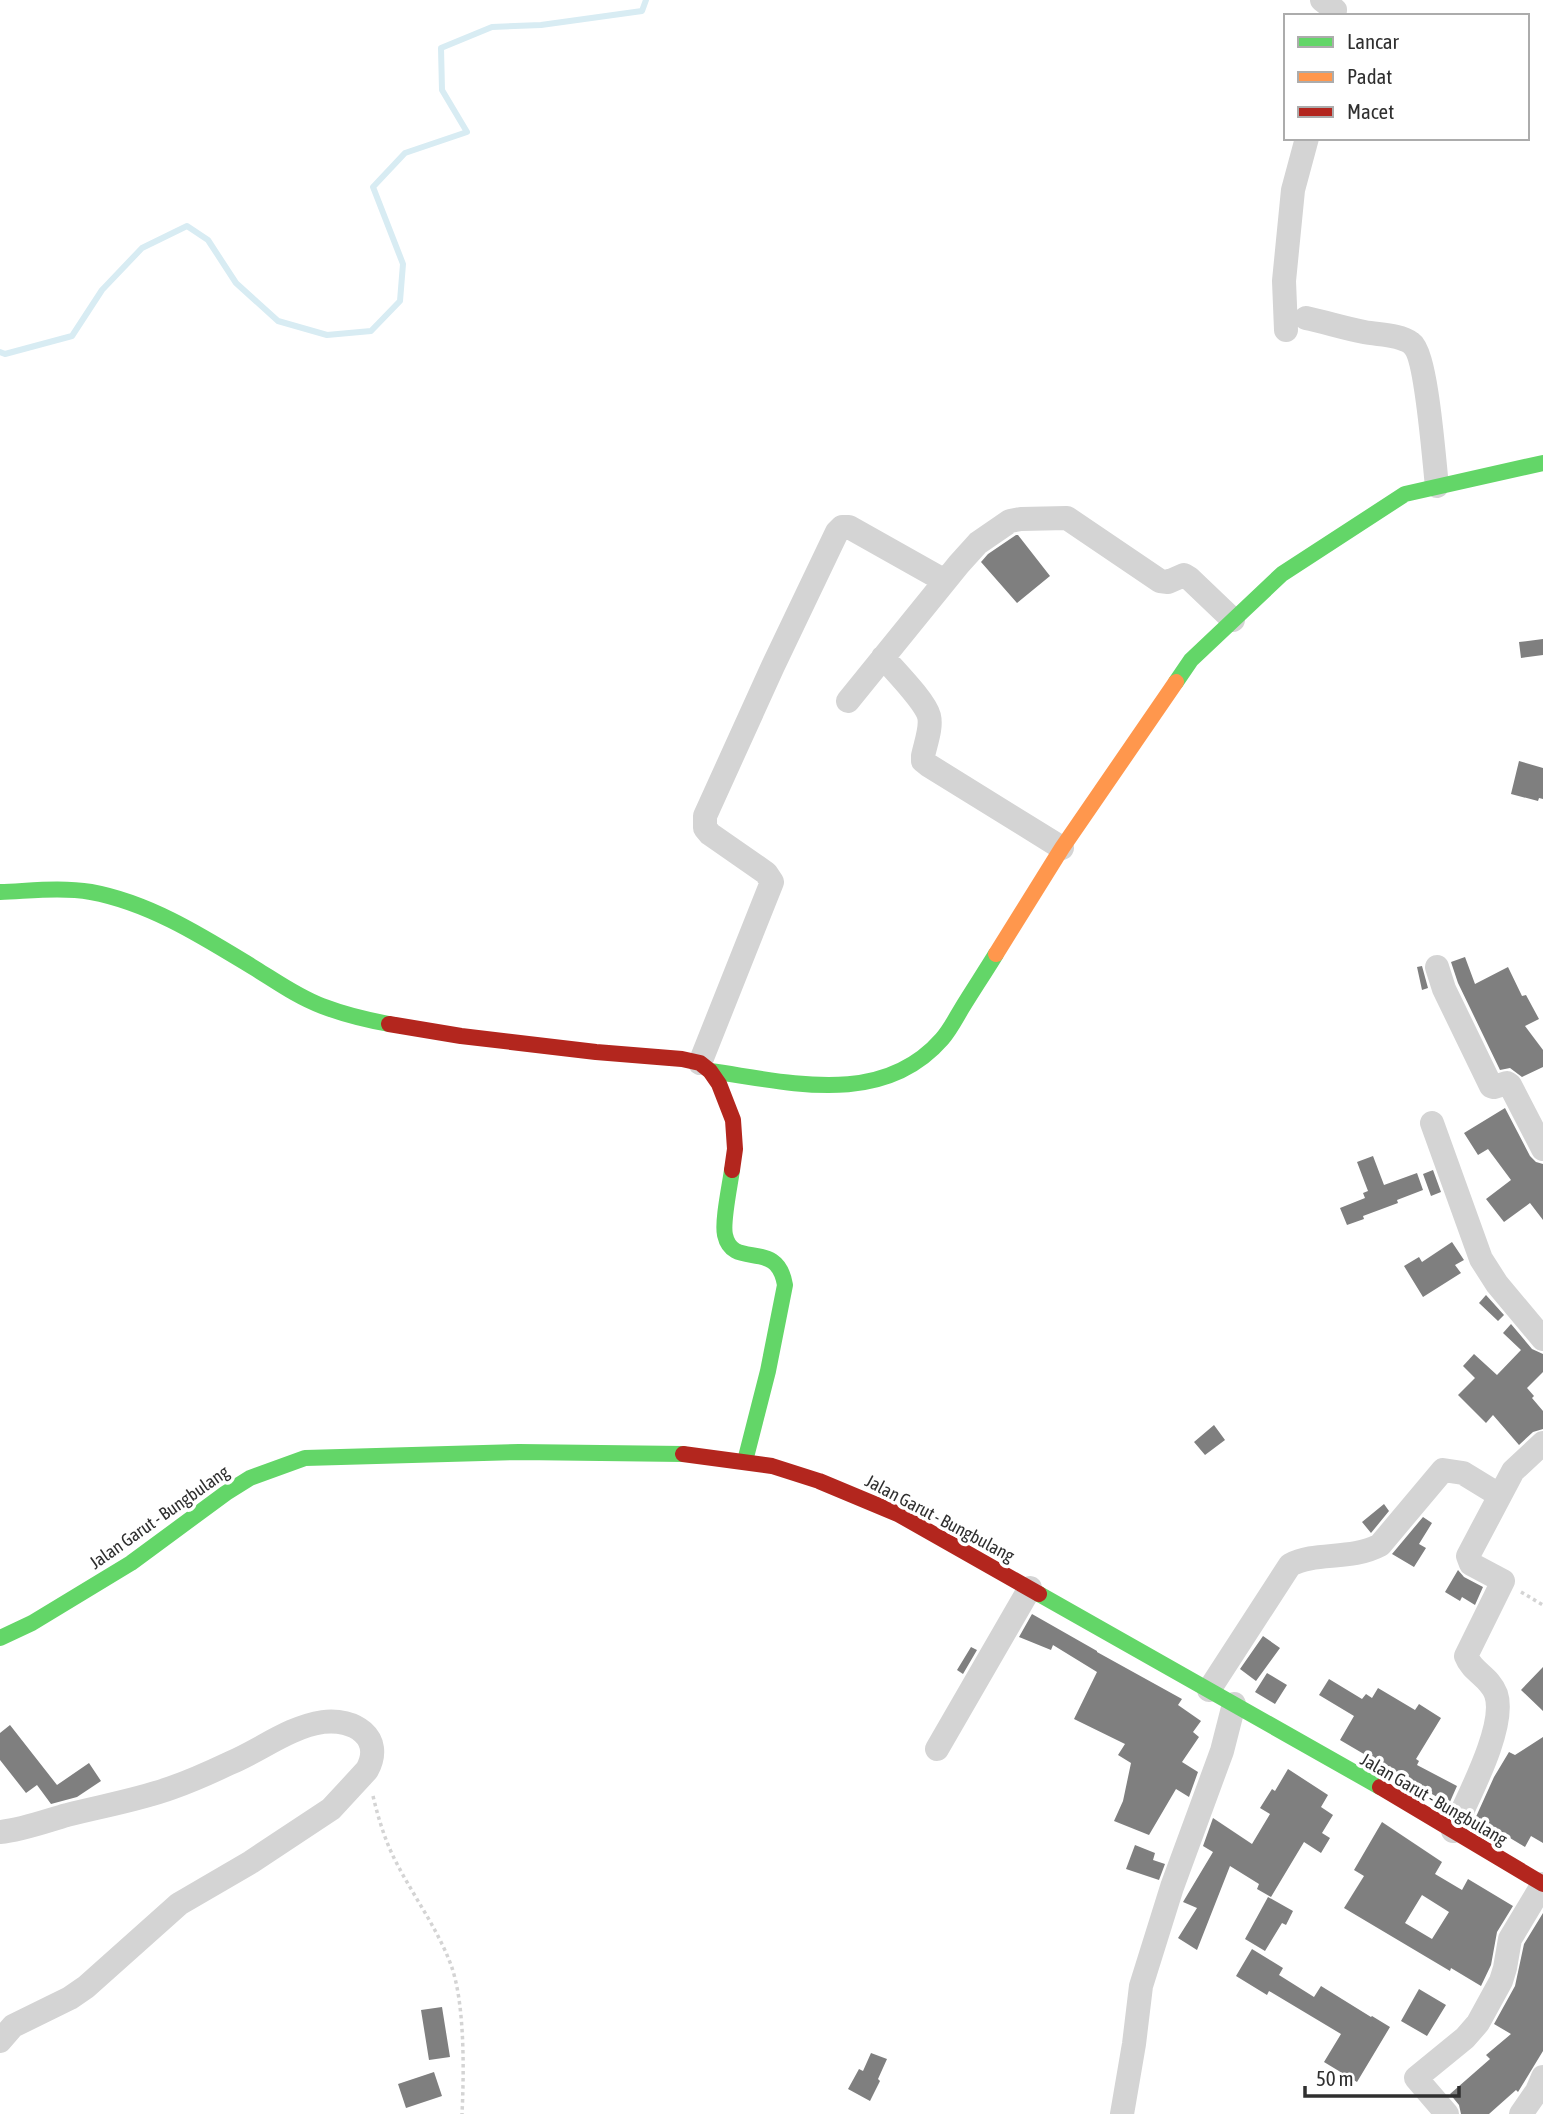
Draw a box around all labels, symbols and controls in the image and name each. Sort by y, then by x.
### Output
legend [1284,14,1529,140]
text: Lancar [1347,29,1400,53]
text: Padat [1347,64,1392,88]
text: Macet [1347,99,1394,123]
street label: Jalan Garut - Bungbulang [85,1461,233,1573]
street label: Jalan Garut - Bungbulang [862,1470,1018,1566]
street label: Jalan Garut - Bungbulang [1357,1749,1511,1850]
scale bar [1305,2054,1459,2098]
text: 50 m [1316,2066,1354,2090]

